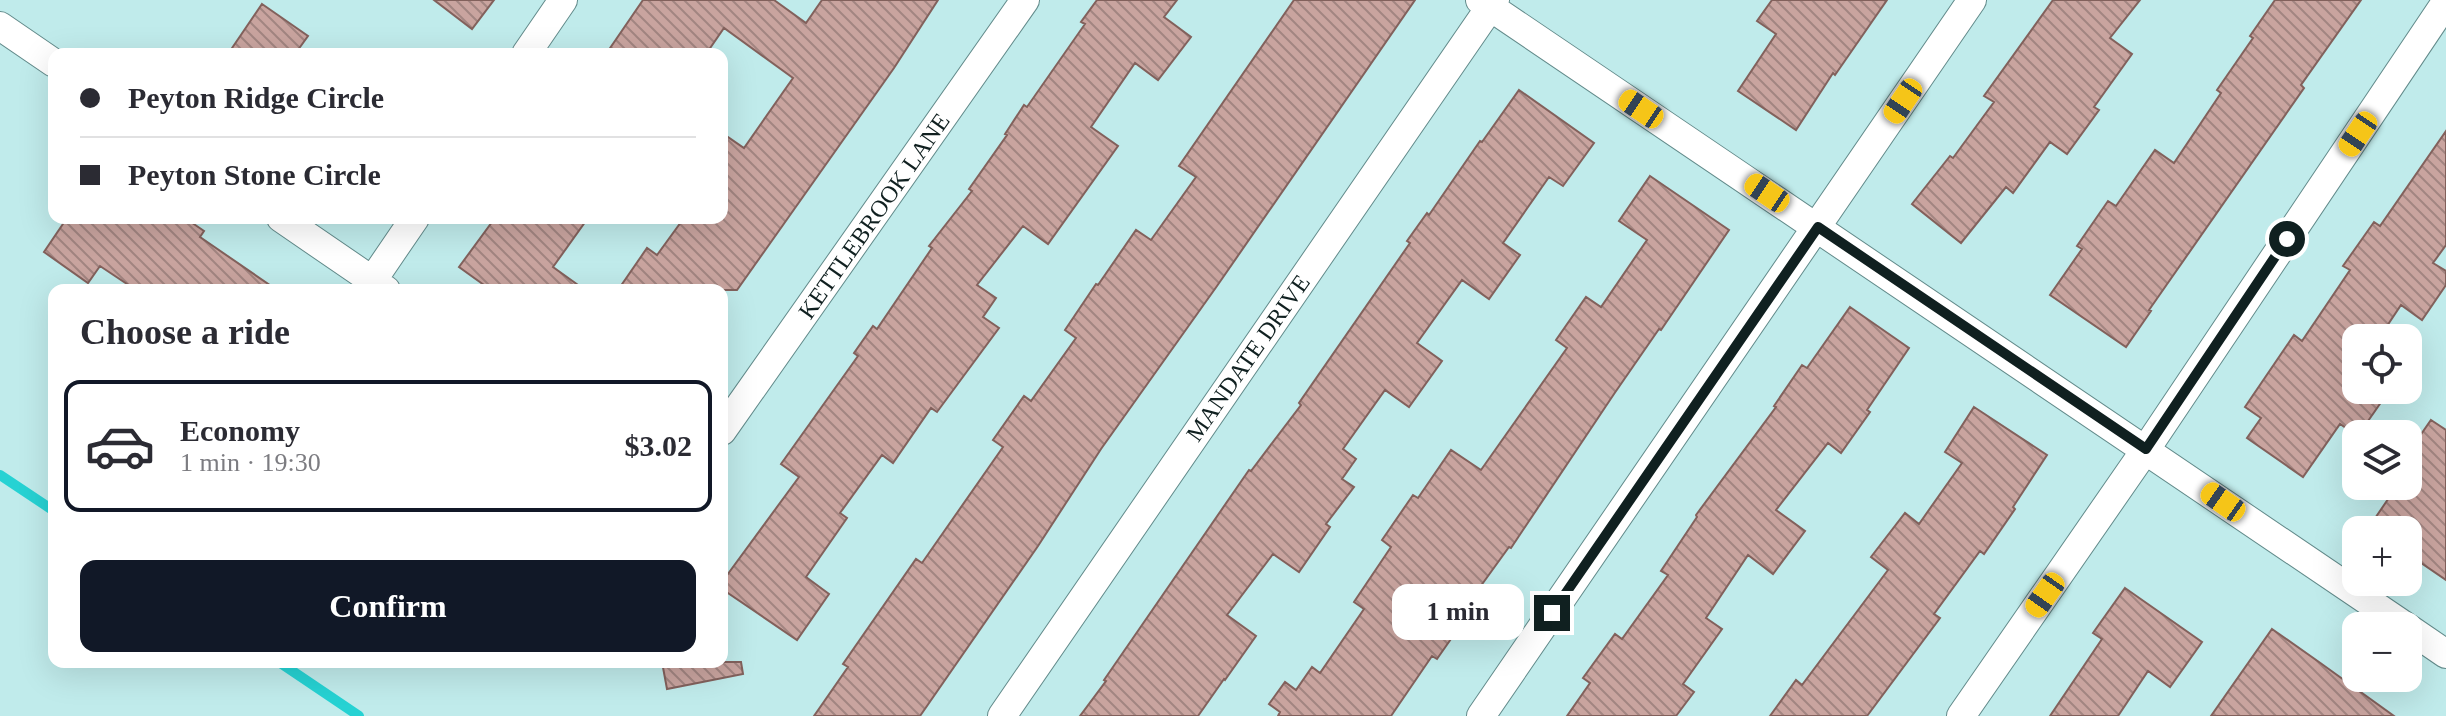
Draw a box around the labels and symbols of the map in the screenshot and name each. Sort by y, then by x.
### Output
car [1880,74,1926,128]
car [1614,86,1668,132]
car [2335,107,2381,161]
street label: KETTLEBROOK LANE [793,108,955,324]
car [1740,170,1794,216]
route start [2269,221,2305,257]
street label: MANDATE DRIVE [1181,270,1315,446]
car [2196,478,2250,526]
car [2021,568,2069,622]
callout: 1 min [1392,585,1524,641]
route end [1534,595,1570,631]

